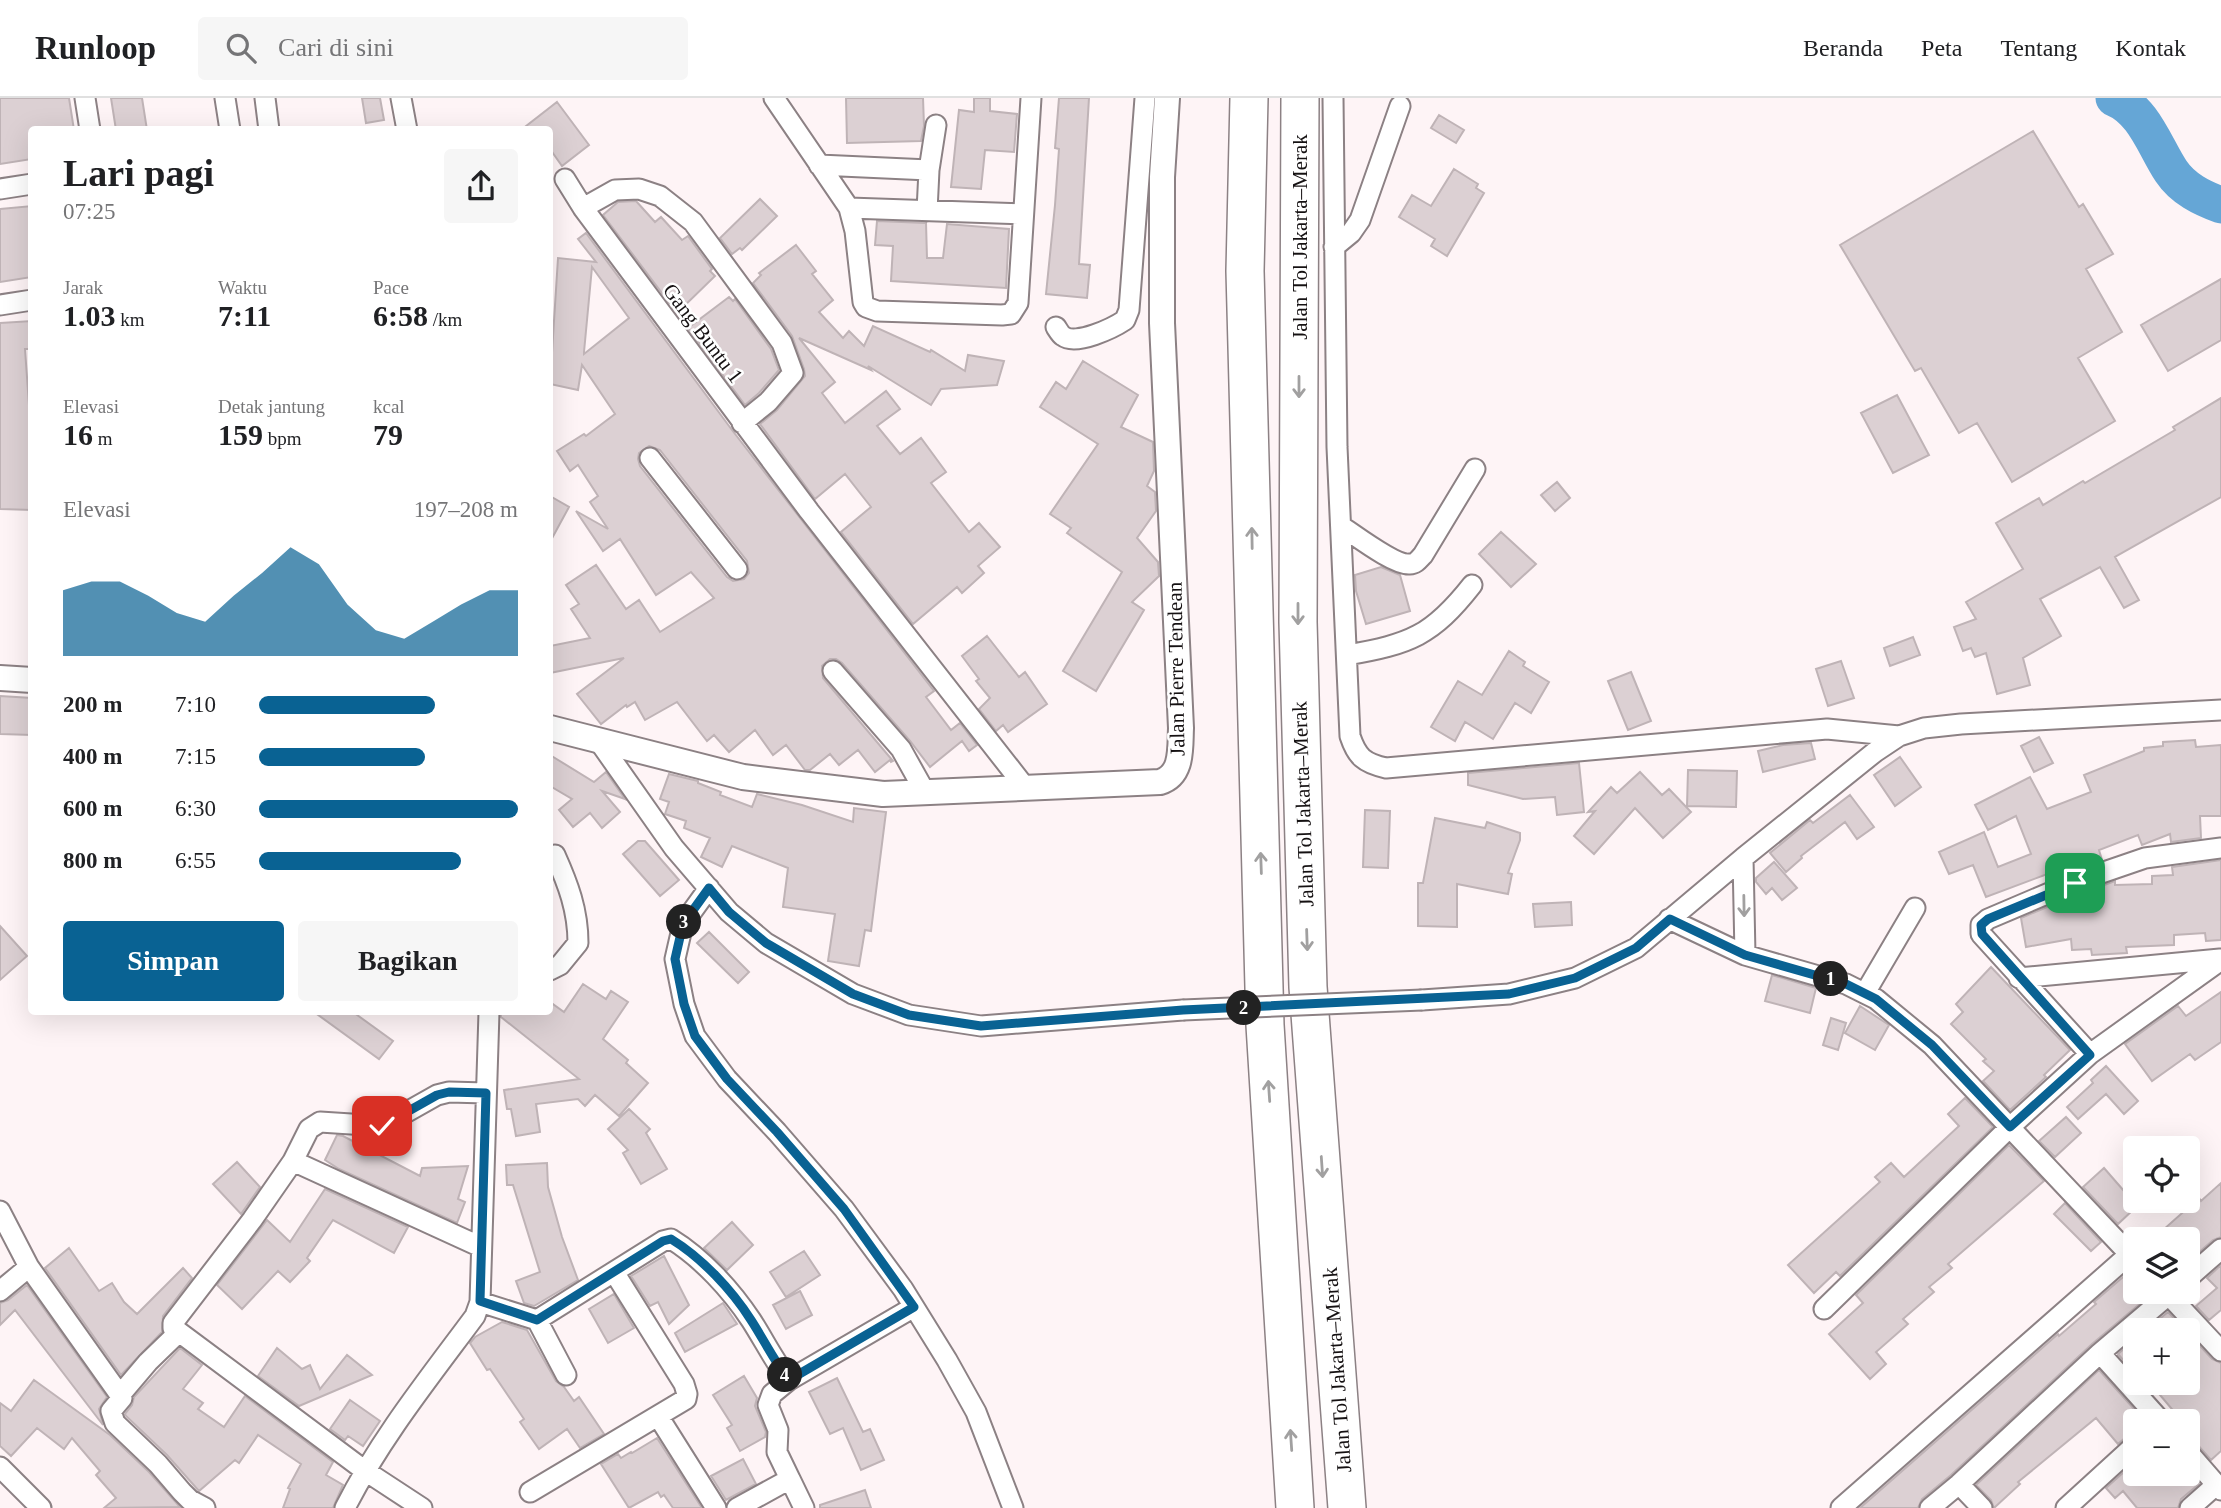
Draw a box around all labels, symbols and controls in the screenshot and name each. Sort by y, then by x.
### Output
search box [198,17,688,80]
icon: search [222,29,260,67]
text: Runloop [35,30,156,66]
text: Cari di sini [278,33,394,62]
text: Beranda [1803,35,1883,61]
text: Peta [1921,35,1962,61]
text: Tentang [2000,35,2077,61]
text: Kontak [2115,35,2186,61]
street label: Jalan Tol Jakarta–Merak [1288,134,1312,340]
button: share [444,149,518,223]
text: Lari pagi [63,152,214,194]
text: 07:25 [63,199,115,224]
text: Jarak [63,277,103,298]
text: Waktu [218,277,267,298]
text: Pace [373,277,409,298]
street label: Gang Buntu 1 [658,279,748,387]
text: 1.03 [63,299,116,332]
text: 7:11 [218,299,271,332]
text: 6:58 [373,299,428,332]
text: km [116,309,145,330]
text: /km [428,309,462,330]
one-way arrow [1292,375,1306,398]
text: Elevasi [63,396,119,417]
text: Detak jantung [218,396,325,417]
text: kcal [373,396,405,417]
text: 16 [63,418,93,451]
text: 159 [218,418,263,451]
text: 79 [373,418,403,451]
text: m [93,428,113,449]
text: bpm [263,428,302,449]
text: Elevasi [63,497,131,522]
text: 197–208 m [414,497,518,522]
one-way arrow [1245,527,1259,550]
street label: Jalan Pierre Tendean [1162,581,1190,756]
one-way arrow [1291,602,1305,625]
text: 200 m [63,692,122,717]
text: 7:10 [175,692,216,717]
street label: Jalan Tol Jakarta–Merak [1287,700,1319,907]
text: 400 m [63,744,122,769]
text: 7:15 [175,744,216,769]
text: 600 m [63,796,122,821]
text: 6:30 [175,796,216,821]
text: 800 m [63,848,122,873]
text: 6:55 [175,848,216,873]
one-way arrow [1254,852,1267,875]
pin [2045,853,2105,913]
icon: arrive [2056,864,2094,902]
one-way arrow [1737,895,1750,918]
pin: 3 [666,904,702,940]
text: 3 [679,911,688,932]
button: Simpan [63,921,284,1001]
button: Bagikan [298,921,518,1001]
one-way arrow [1300,928,1314,951]
pin: 1 [1814,962,1848,996]
text: 1 [1826,968,1835,989]
pin: 2 [1226,990,1262,1026]
text: 2 [1239,997,1248,1018]
one-way arrow [1262,1080,1275,1102]
pin [352,1096,412,1156]
icon: check [363,1107,401,1145]
map controls [2123,1136,2200,1486]
button: locate [2123,1136,2200,1213]
one-way arrow [1316,1155,1329,1177]
button: layers [2123,1227,2200,1304]
street label: Jalan Tol Jakarta–Merak [1318,1266,1356,1473]
button: + [2123,1318,2200,1395]
pin: 4 [768,1358,802,1392]
text: 4 [780,1364,789,1385]
button: − [2123,1409,2200,1486]
one-way arrow [1284,1429,1297,1452]

